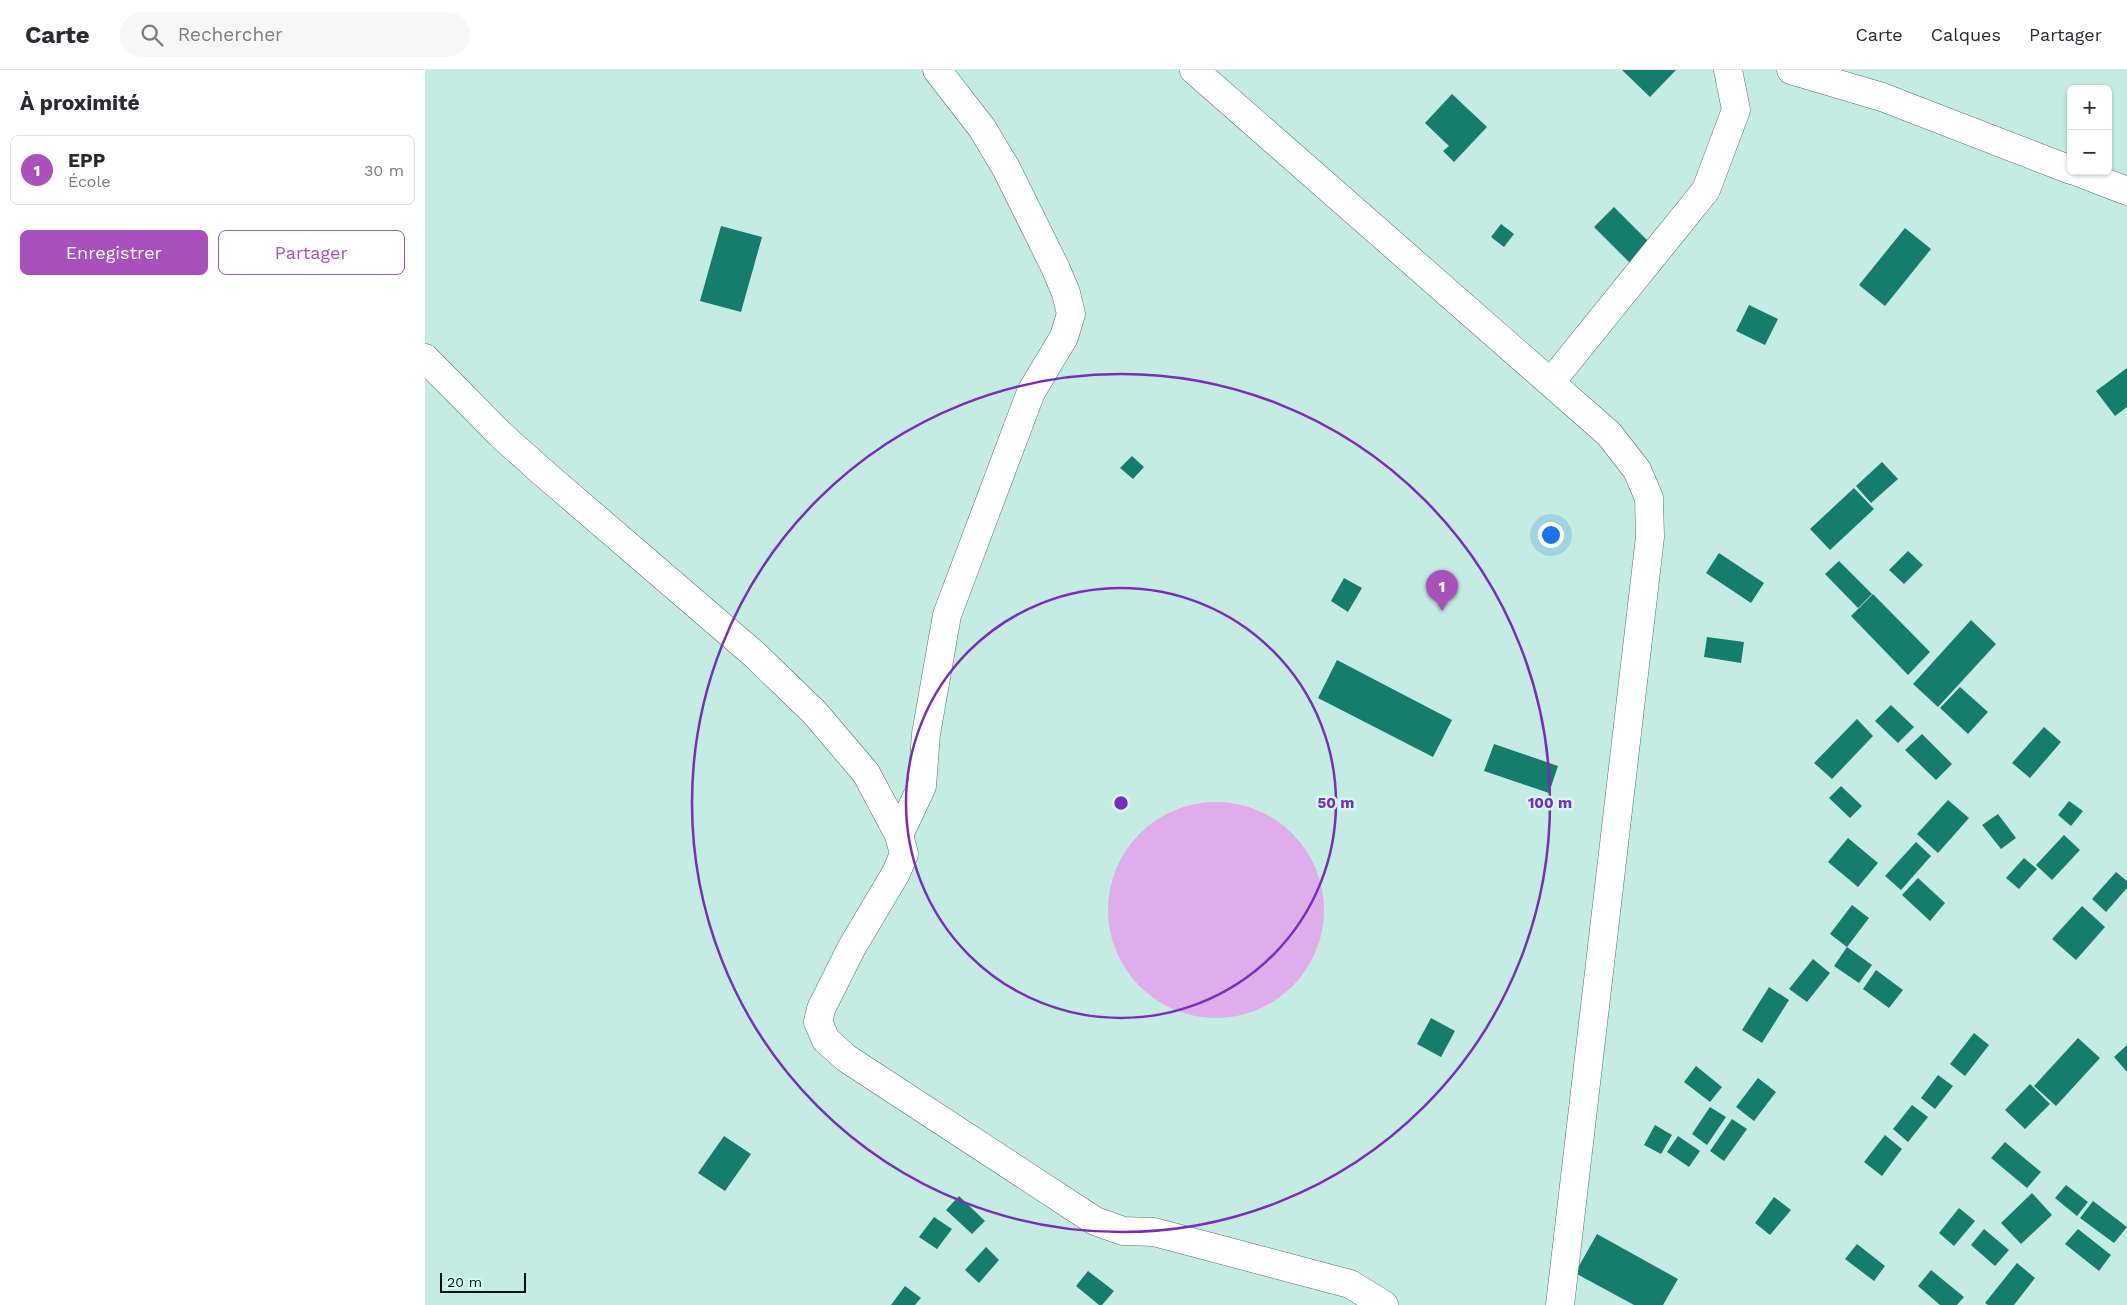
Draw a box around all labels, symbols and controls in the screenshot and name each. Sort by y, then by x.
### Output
search box [120,12,470,57]
text: Carte [25,21,90,49]
icon: search [138,21,166,49]
text: Rechercher [178,23,283,46]
text: Carte [1855,24,1903,45]
text: Calques [1931,24,2001,45]
text: Partager [2029,24,2102,45]
map controls [2067,85,2112,175]
button: + [2067,85,2112,130]
text: À proximité [20,90,140,115]
button: − [2067,130,2112,175]
text: EPP [68,149,105,172]
text: 1 [34,161,40,180]
text: 30 m [364,161,404,180]
text: École [68,172,111,191]
button: Enregistrer [20,230,208,275]
button: Partager [218,230,405,275]
your location [1538,522,1564,548]
pin: 1 [1426,570,1458,611]
centre of rings [1112,794,1130,812]
text: 50 m [1318,794,1354,812]
text: 100 m [1528,794,1572,812]
scale bar [440,1270,526,1293]
text: 20 m [447,1274,482,1290]

